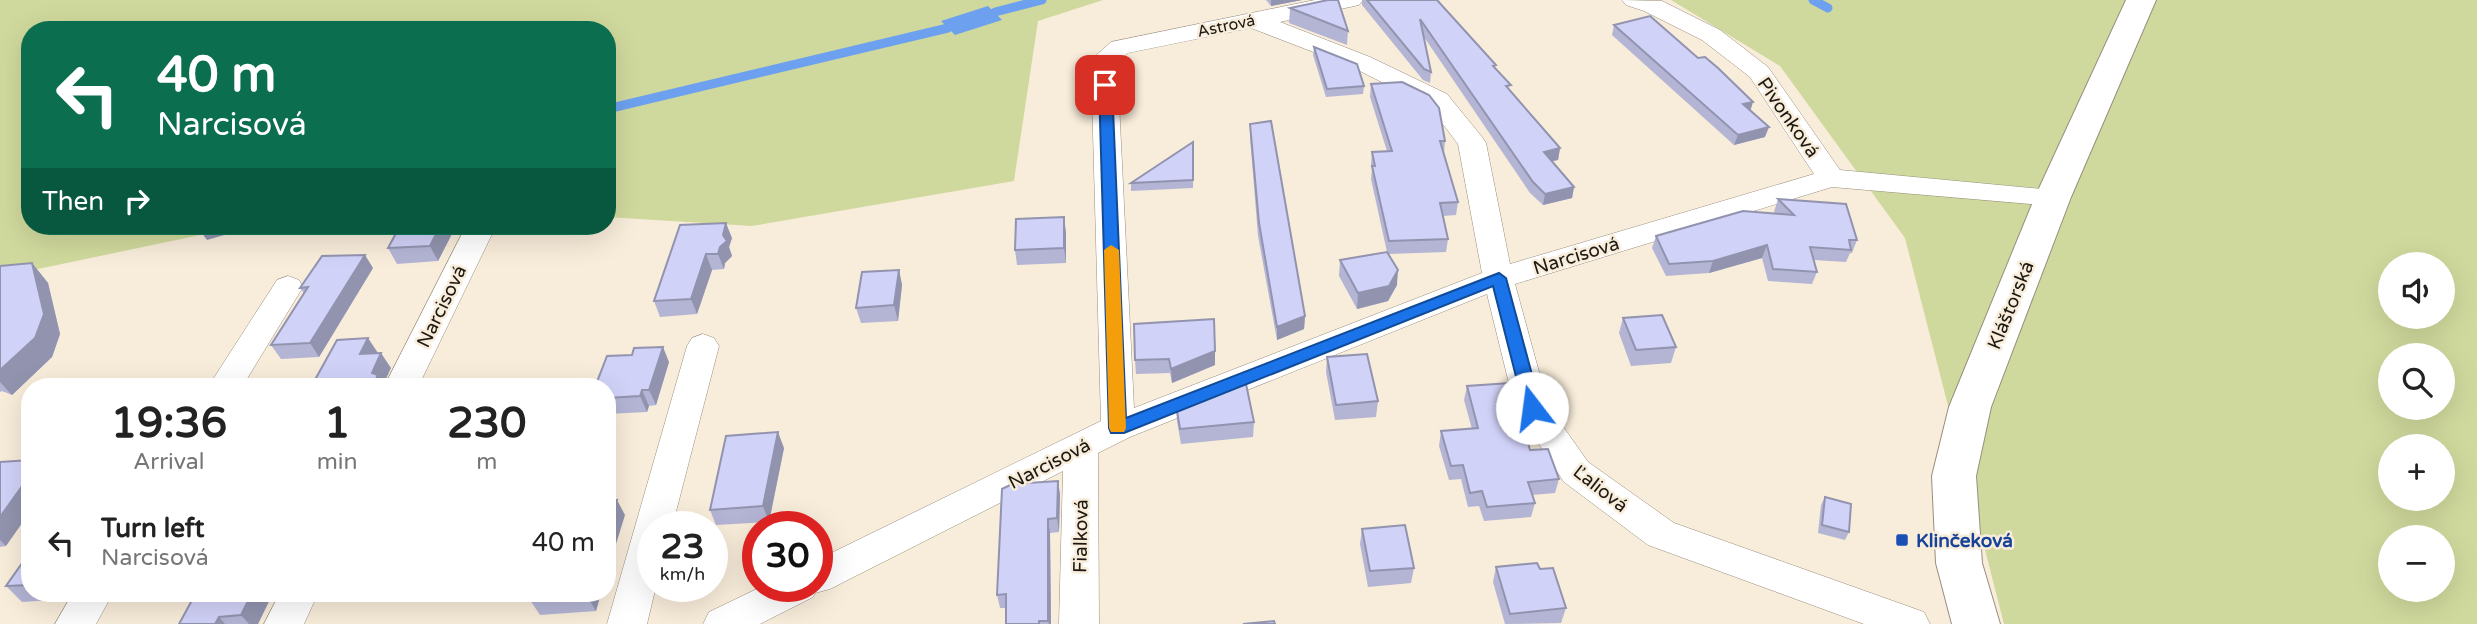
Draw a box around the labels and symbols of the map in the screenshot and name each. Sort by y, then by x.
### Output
street label: Astrová [1195,10,1257,42]
pin [1075,55,1135,115]
street label: Pivonková [1753,73,1824,162]
street label: Narcisová [1531,232,1622,279]
street label: Kláštorská [1983,258,2039,353]
street label: Narcisová [413,262,471,351]
position arrow [1495,371,1569,445]
street label: Narcisová [1005,434,1094,494]
street label: Ľaliová [1569,461,1632,517]
street label: Fialková [1069,499,1093,573]
speed limit sign: 30 [742,511,833,602]
place label: Klinčeková [1916,530,2013,552]
marker: Klinčeková [1894,532,1910,548]

